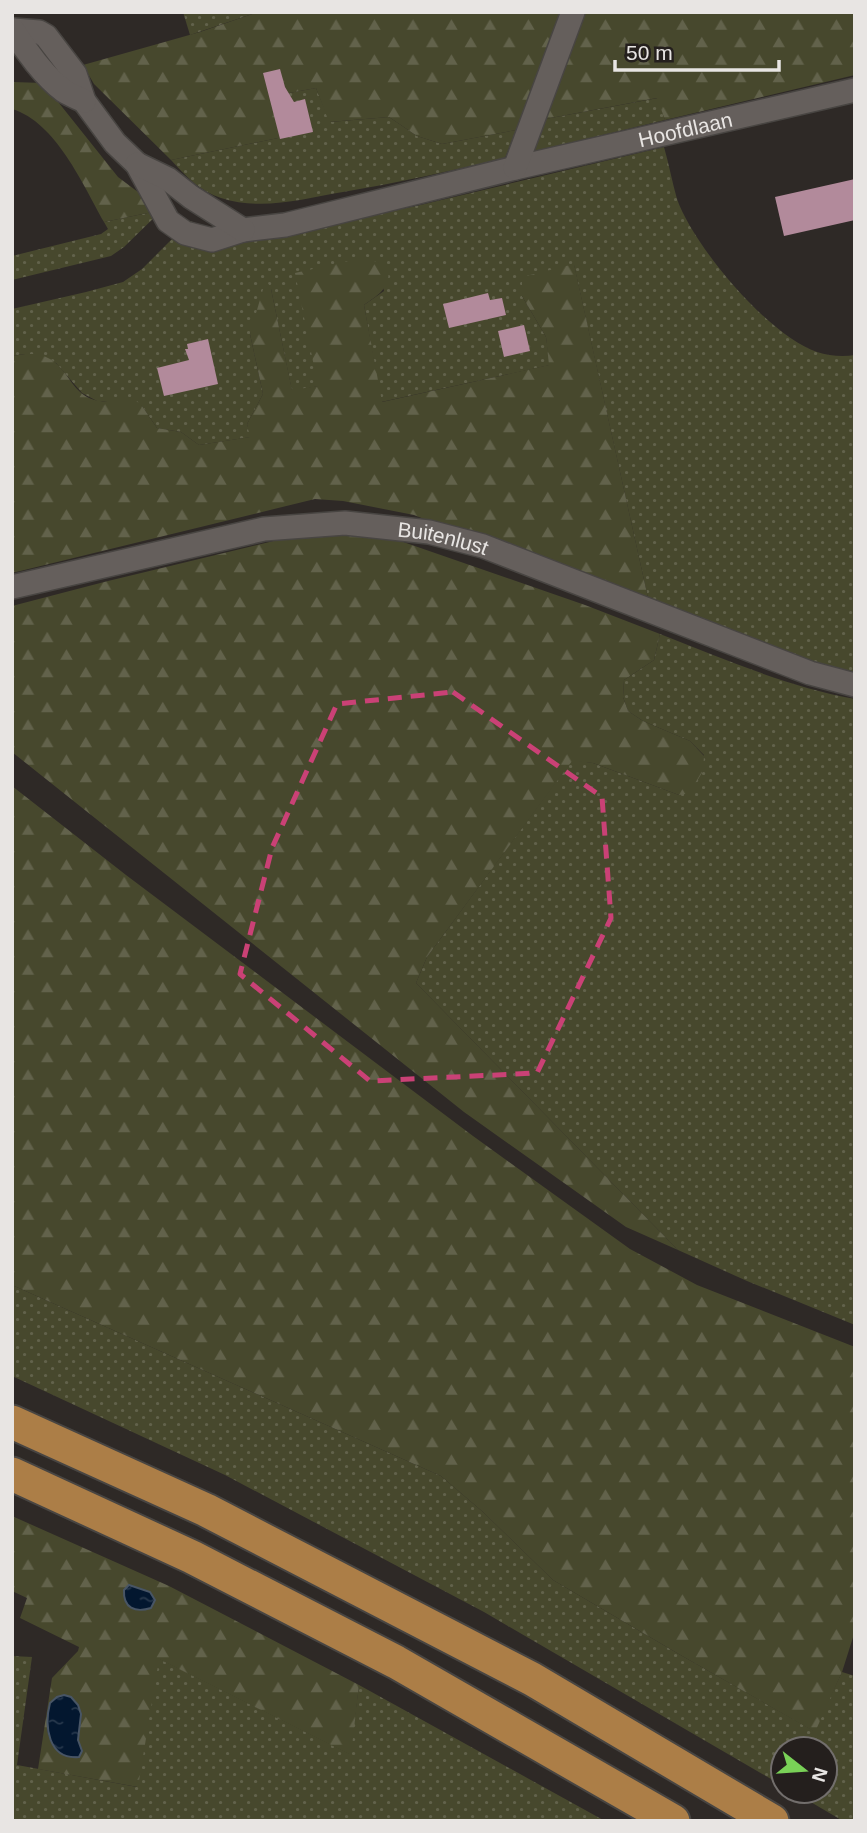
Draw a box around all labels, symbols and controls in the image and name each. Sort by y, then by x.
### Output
scale bar [615,28,780,72]
text: 50 m [626,41,673,64]
street label: Hoofdlaan [636,107,734,151]
street label: Buitenlust [397,517,492,559]
north arrow [769,1735,839,1805]
text: N [808,1765,832,1784]

